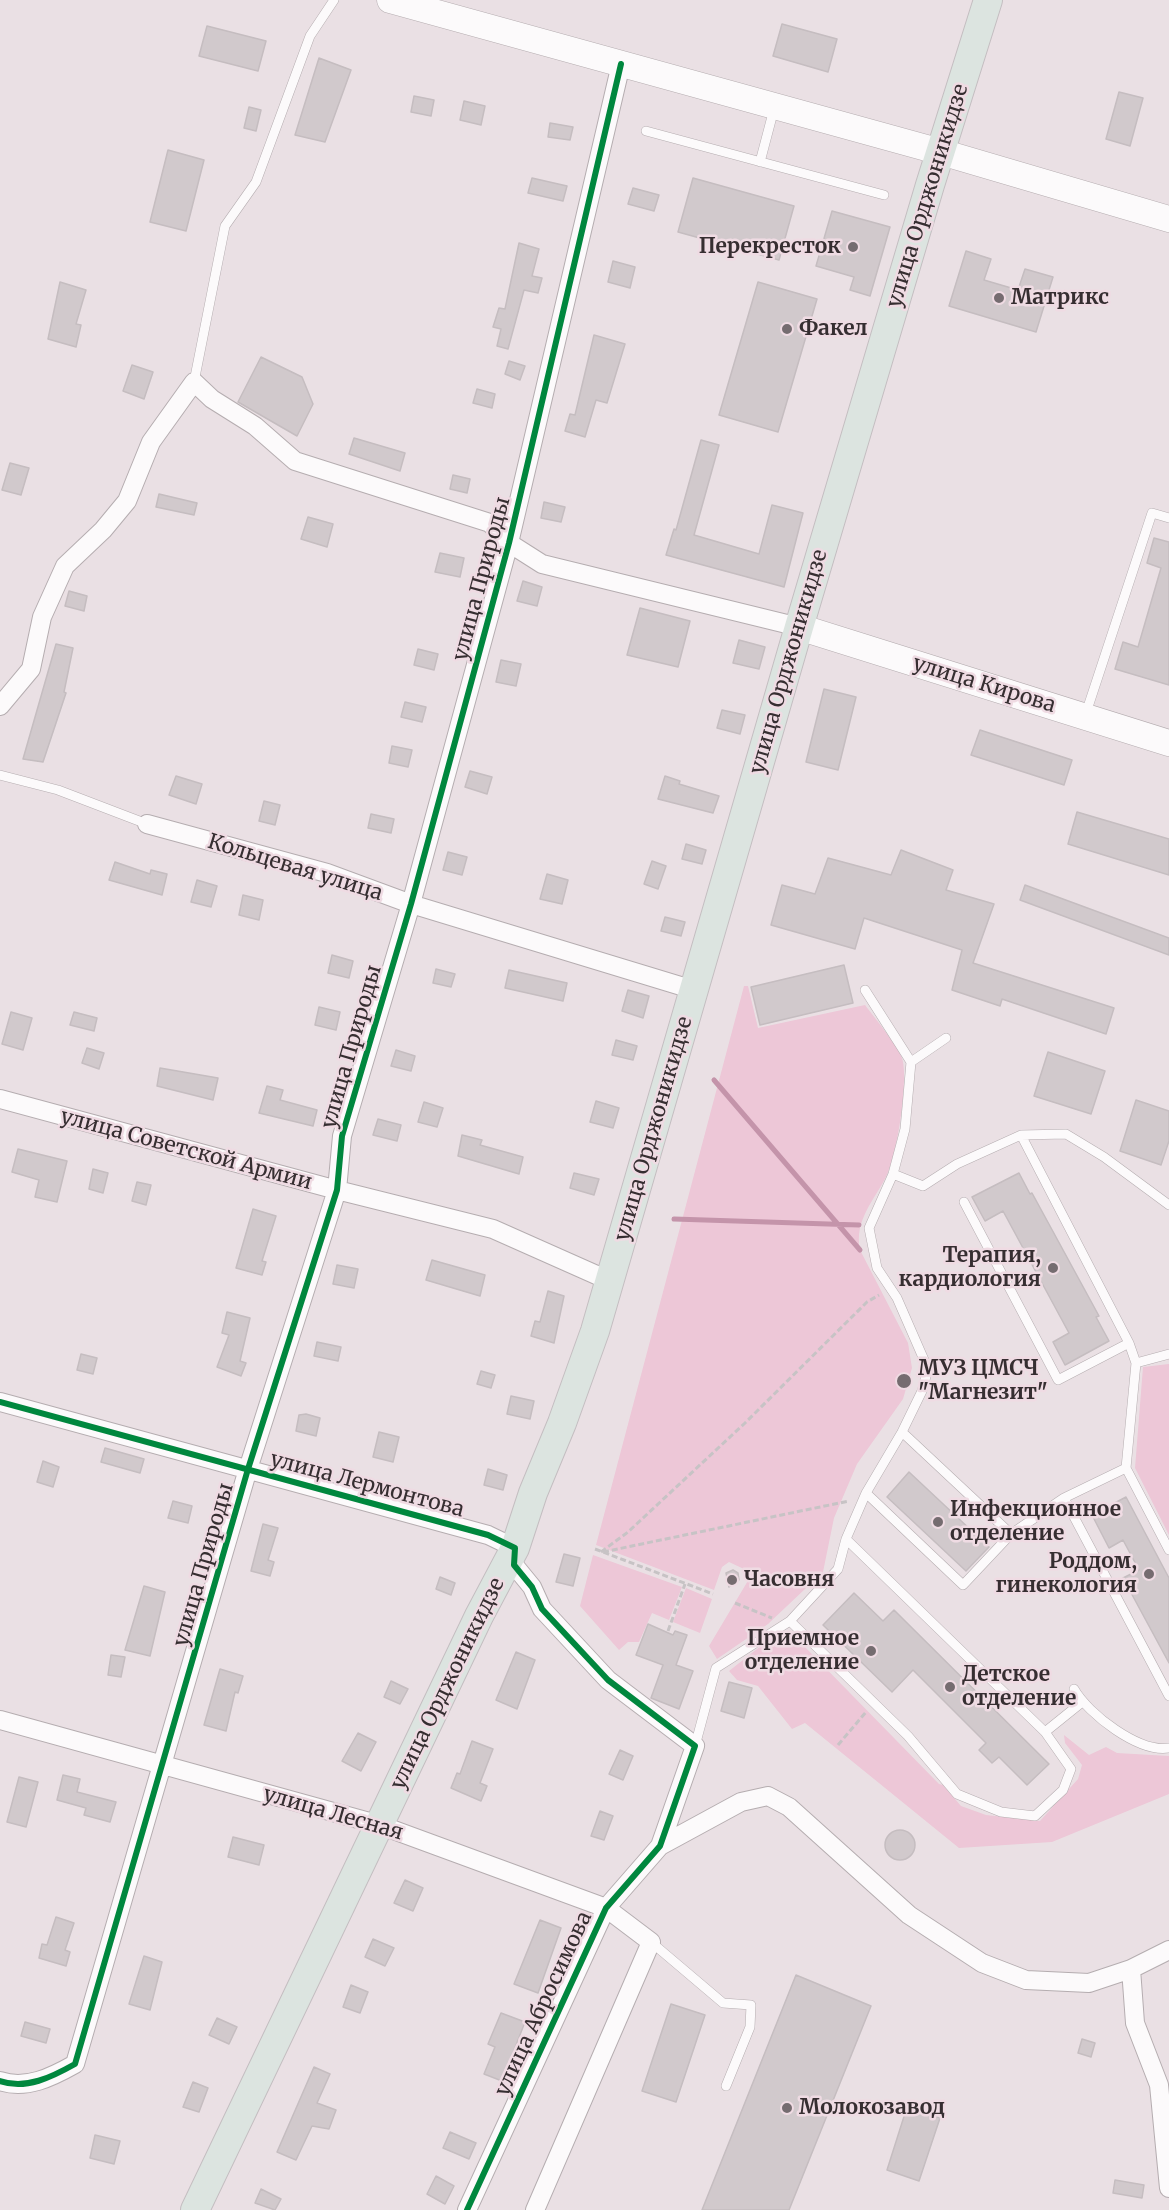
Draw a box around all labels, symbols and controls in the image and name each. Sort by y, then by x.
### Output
street label: улица Орджоникидзе [882,81,974,311]
place label: Перекресток [699,234,841,260]
marker: Перекресток [846,240,860,254]
place label: Матрикс [1011,285,1109,311]
marker: Матрикс [992,291,1006,305]
place label: Факел [799,316,868,342]
marker: Факел [780,322,794,336]
street label: улица Природы [448,494,516,664]
street label: улица Орджоникидзе [745,547,833,777]
street label: улица Кирова [909,651,1059,719]
street label: Кольцевая улица [205,829,385,907]
street label: улица Природы [317,962,387,1132]
street label: улица Орджоникидзе [610,1014,698,1244]
street label: улица Советской Армии [58,1104,314,1196]
place label: Терапия, кардиология [899,1243,1041,1293]
marker: Терапия, кардиология [1046,1261,1060,1275]
place label: МУЗ ЦМСЧ "Магнезит" [918,1356,1048,1406]
marker: МУЗ ЦМСЧ "Магнезит" [895,1372,913,1390]
street label: улица Лермонтова [267,1447,467,1523]
street label: улица Природы [169,1480,239,1650]
place label: Инфекционное отделение [950,1497,1121,1547]
marker: Инфекционное отделение [931,1515,945,1529]
place label: Роддом, гинекология [996,1549,1137,1599]
place label: Часовня [744,1567,834,1593]
marker: Роддом, гинекология [1142,1567,1156,1581]
marker: Часовня [725,1573,739,1587]
street label: улица Орджоникидзе [386,1574,510,1794]
place label: Приемное отделение [745,1626,859,1676]
marker: Приемное отделение [864,1644,878,1658]
place label: Детское отделение [962,1662,1076,1712]
marker: Детское отделение [943,1680,957,1694]
street label: улица Лесная [260,1782,406,1846]
street label: улица Абросимова [490,1908,598,2100]
place label: Молокозавод [799,2095,945,2121]
marker: Молокозавод [780,2101,794,2115]

